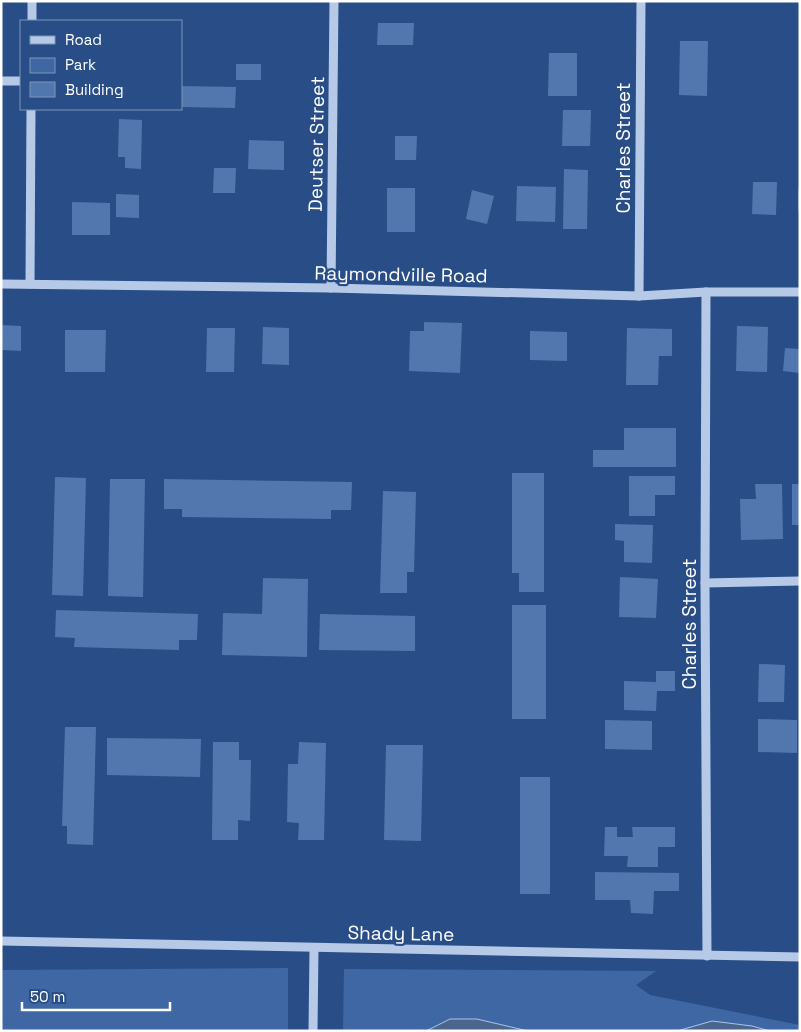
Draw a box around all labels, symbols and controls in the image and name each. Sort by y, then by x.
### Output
legend [20,20,182,110]
text: Road [65,30,102,49]
text: Park [65,55,96,74]
street label: Deutser Street [303,76,330,212]
text: Building [65,80,124,99]
street label: Charles Street [611,83,636,213]
street label: Raymondville Road [314,260,488,289]
street label: Charles Street [677,559,702,689]
street label: Shady Lane [347,920,455,947]
scale bar [22,980,170,1012]
text: 50 m [30,987,65,1006]

